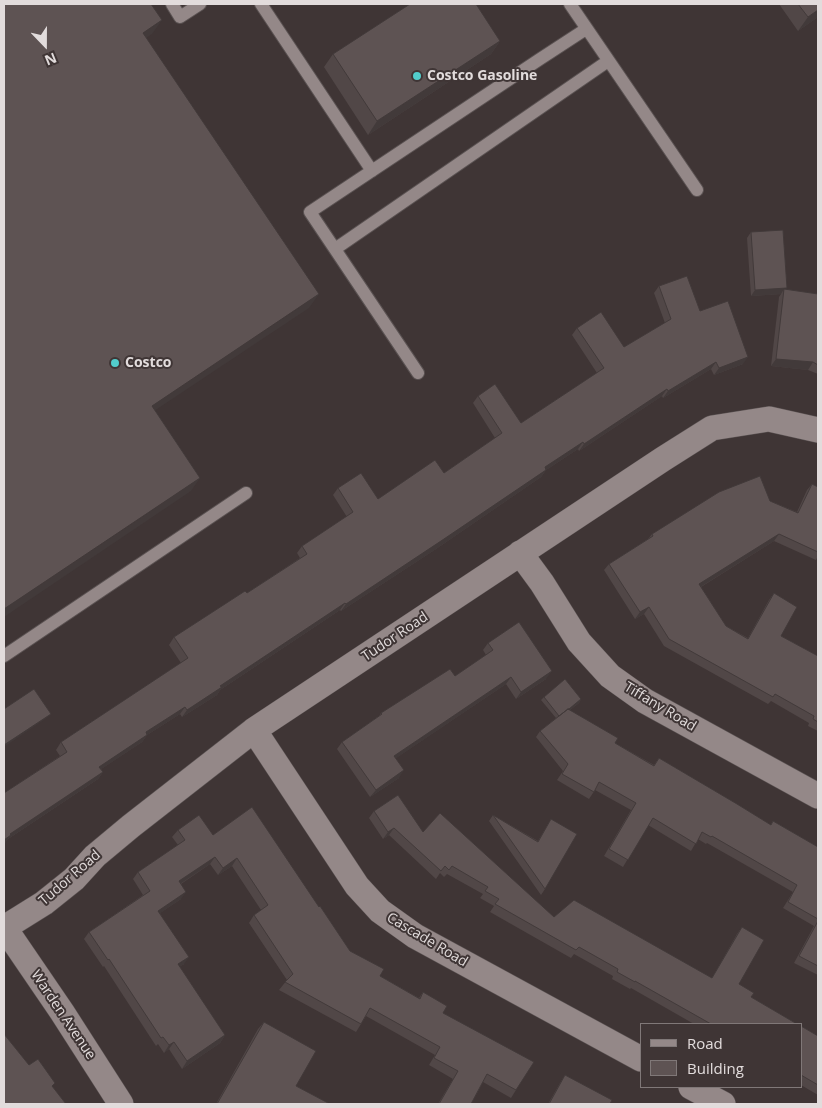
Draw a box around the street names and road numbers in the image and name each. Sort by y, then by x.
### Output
street label: Tudor Road [359,609,431,665]
street label: Tiffany Road [621,679,699,735]
street label: Tudor Road [36,847,104,909]
street label: Cascade Road [384,909,470,971]
street label: Warden Avenue [27,967,99,1063]

